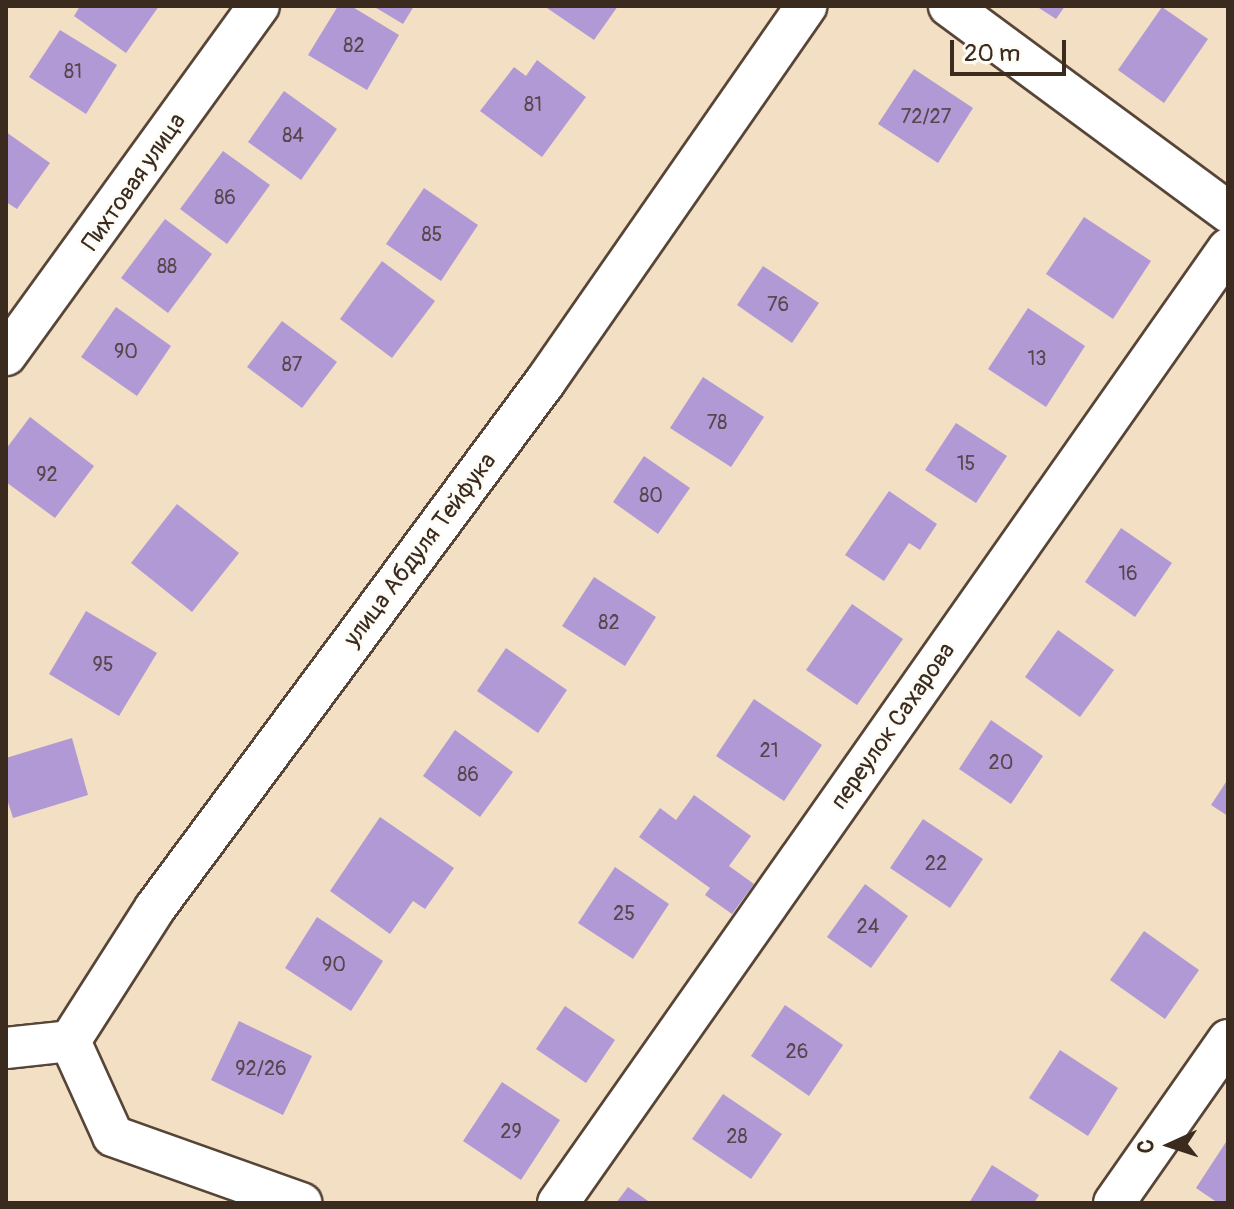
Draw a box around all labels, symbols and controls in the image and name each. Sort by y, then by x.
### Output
scale bar [954,24,1070,74]
house number: 82 [343,33,365,57]
text: 20 m [964,39,1020,68]
house number: 81 [64,59,82,83]
house number: 81 [524,92,542,116]
house number: 72/27 [901,104,951,128]
street label: Пихтовая улица [76,108,192,256]
house number: 84 [282,123,304,147]
house number: 86 [214,185,236,209]
house number: 85 [422,222,442,246]
house number: 88 [157,254,177,278]
house number: 76 [767,292,789,316]
house number: 90 [114,339,138,363]
house number: 13 [1028,346,1046,370]
house number: 87 [282,352,302,376]
house number: 78 [707,410,727,434]
street label: улица Абдуля Тейфука [338,447,502,653]
house number: 15 [957,451,975,475]
house number: 92 [36,462,58,486]
house number: 80 [639,483,663,507]
house number: 16 [1118,561,1138,585]
house number: 82 [598,610,620,634]
street label: переулок Сахарова [825,637,961,815]
house number: 95 [92,652,114,676]
house number: 21 [760,738,778,762]
house number: 20 [989,750,1013,774]
house number: 86 [457,762,479,786]
house number: 22 [925,851,947,875]
house number: 25 [613,901,635,925]
house number: 24 [857,914,879,938]
house number: 90 [322,952,346,976]
house number: 26 [786,1039,808,1063]
house number: 92/26 [235,1056,287,1080]
north arrow [1130,1105,1210,1185]
house number: 29 [500,1119,522,1143]
house number: 28 [726,1124,748,1148]
text: С [1132,1139,1160,1154]

